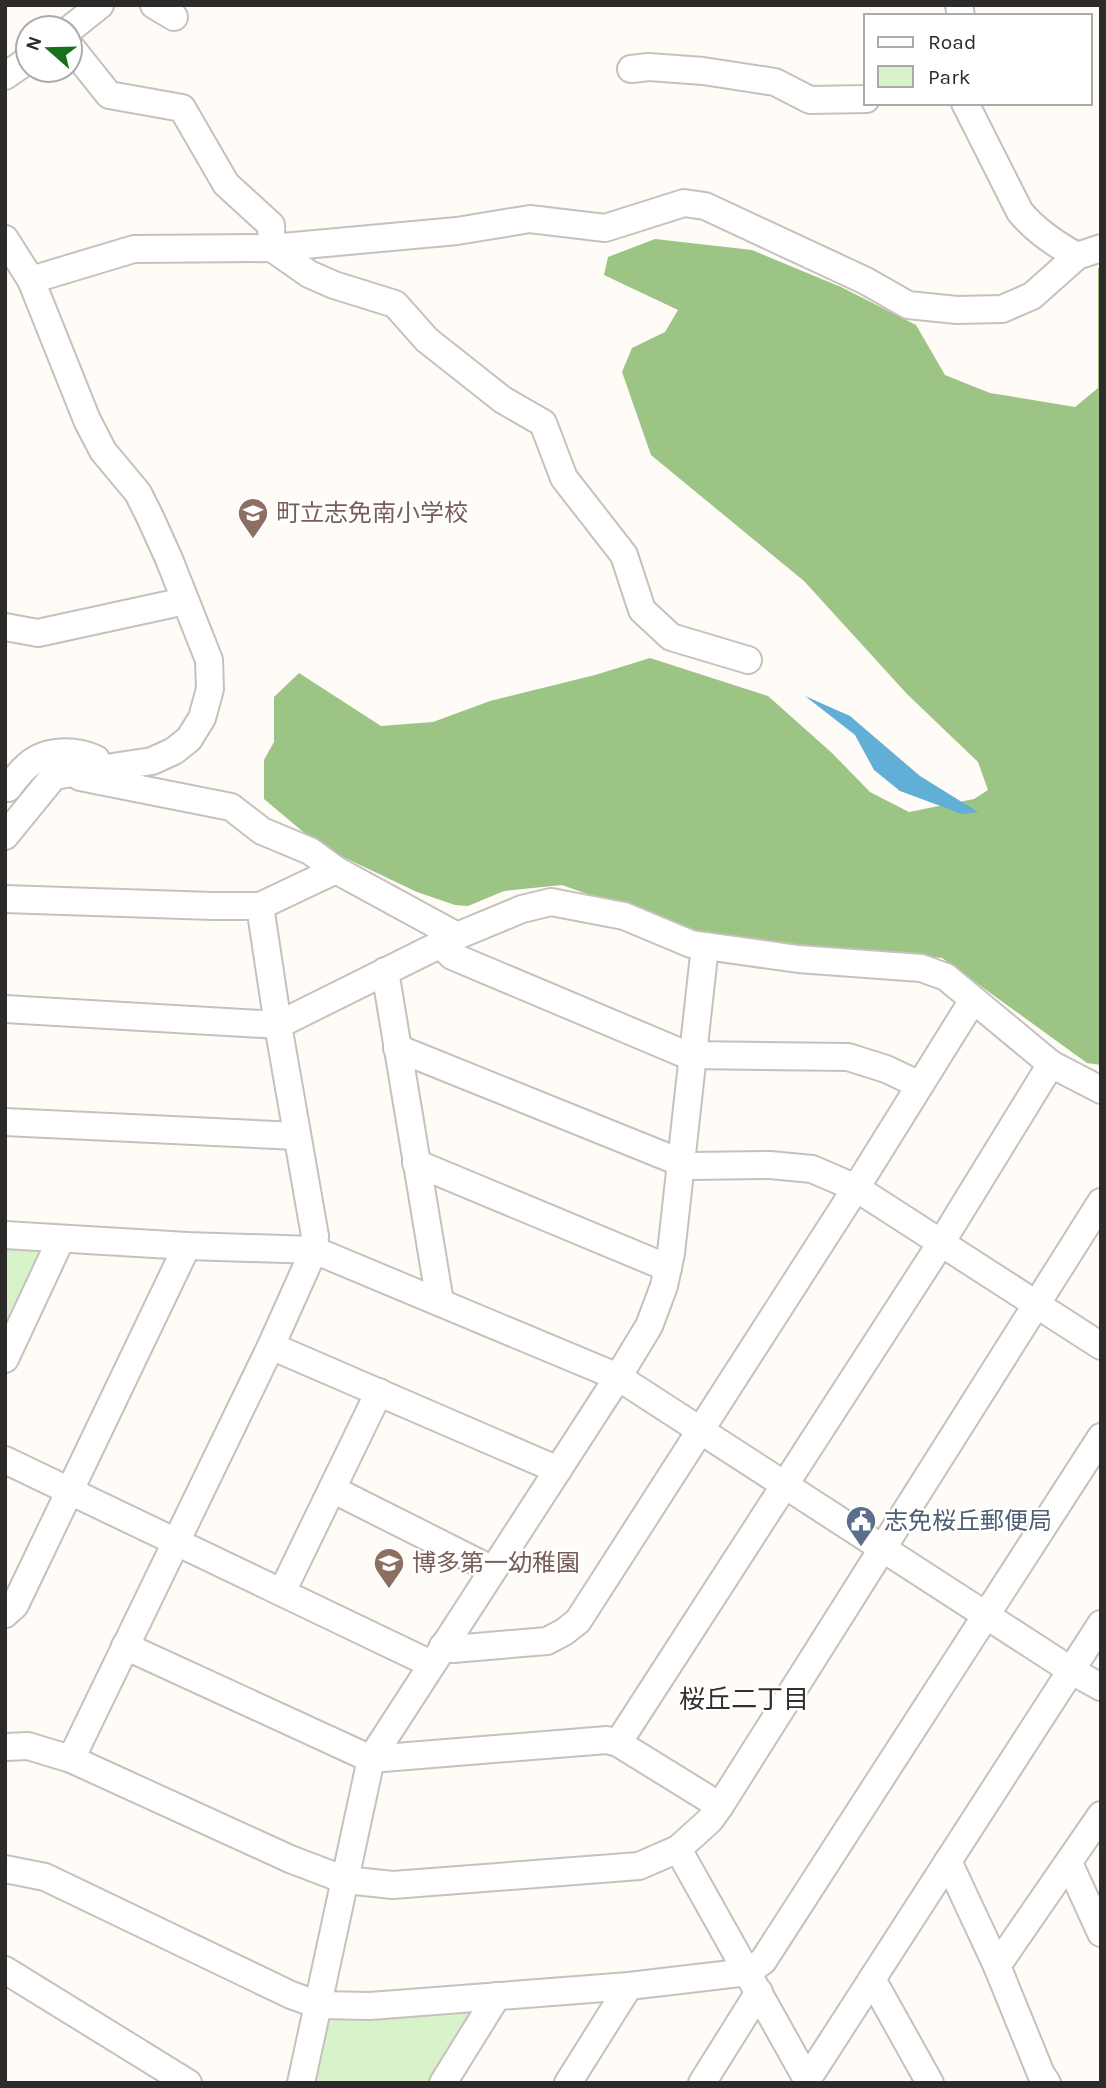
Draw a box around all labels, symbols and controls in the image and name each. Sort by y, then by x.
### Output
north arrow [14,14,84,84]
legend [864,14,1092,105]
text: Road [928,30,976,54]
text: N [21,33,47,54]
text: Park [928,65,971,89]
school or university icon: 町立志免南小学校 [236,496,270,540]
place label: 町立志免南小学校 [276,499,468,527]
public building icon: 志免桜丘郵便局 [844,1504,878,1548]
place label: 志免桜丘郵便局 [884,1507,1052,1535]
school or university icon: 博多第一幼稚園 [372,1546,406,1590]
place label: 博多第一幼稚園 [412,1549,580,1577]
district label: 桜丘二丁目 [679,1684,809,1715]

